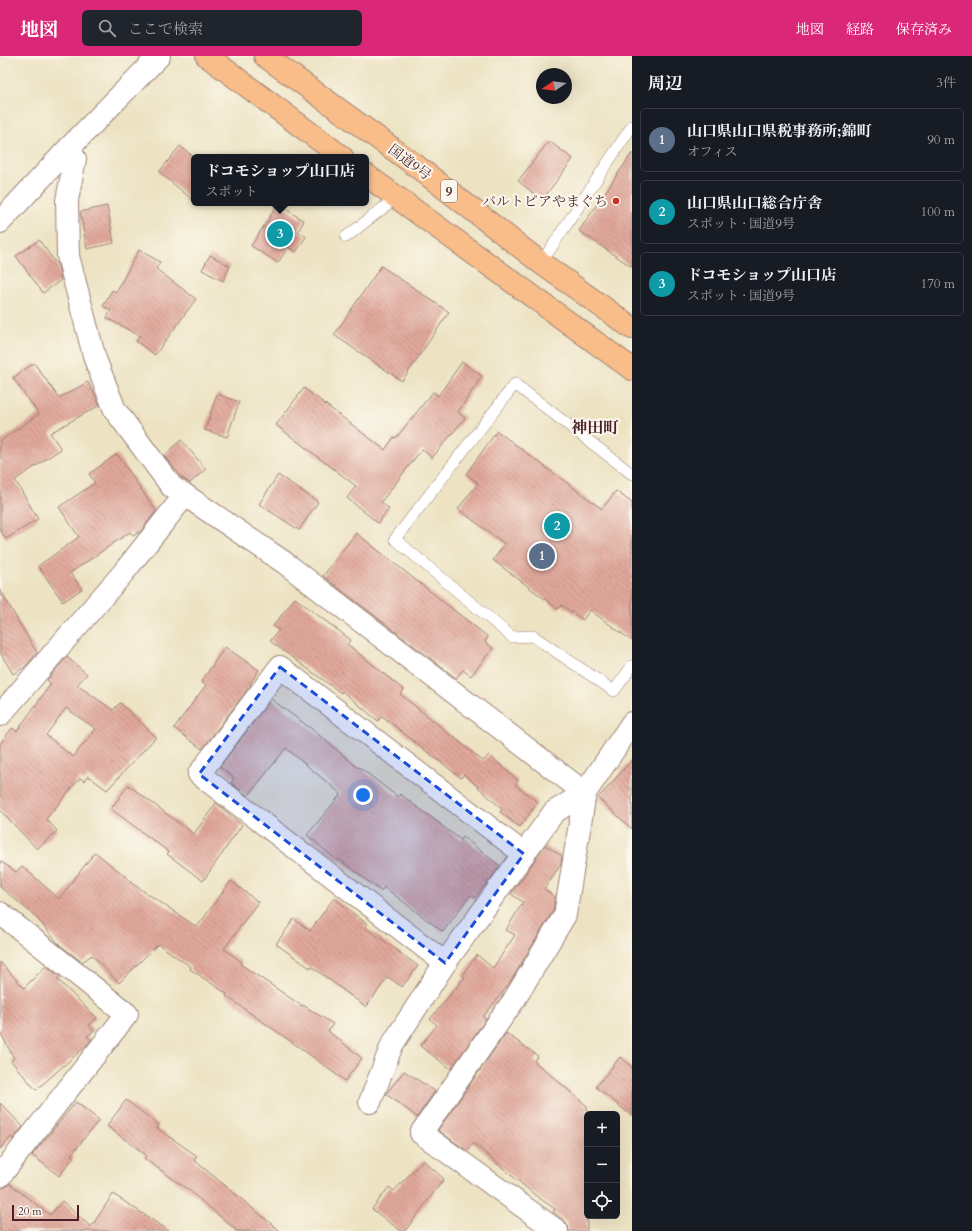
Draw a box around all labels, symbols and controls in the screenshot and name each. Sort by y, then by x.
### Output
search box [82,10,362,46]
text: 地図 [20,17,58,43]
icon: search [96,17,118,39]
text: ここで検索 [128,19,203,39]
text: 地図 [796,20,824,39]
text: 経路 [846,20,874,39]
text: 保存済み [896,20,952,39]
north arrow [536,68,572,104]
text: 周辺 [648,72,682,95]
text: 3件 [936,74,956,92]
text: 山口県山口県税事務所;錦町 [687,121,871,141]
text: 1 [659,131,665,149]
text: 90 m [927,131,955,149]
street label: 国道9号 [384,140,435,185]
text: オフィス [687,143,738,161]
popup [191,154,369,206]
text: ドコモショップ山口店 [205,161,355,181]
road number: 9 [441,180,457,202]
text: スポット [205,183,257,201]
place label: パルトピアやまぐち [482,192,608,211]
text: 山口県山口総合庁舎 [687,193,822,213]
marker: パルトピアやまぐち [611,196,621,206]
text: 2 [659,203,665,221]
text: 100 m [921,203,955,221]
text: スポット · 国道9号 [687,215,795,233]
pin: 3 [267,219,293,249]
text: ドコモショップ山口店 [687,265,836,285]
text: 3 [659,275,665,293]
text: 170 m [921,275,955,293]
text: スポット · 国道9号 [687,287,795,305]
district label: 神田町 [571,417,619,439]
pin: 2 [544,511,570,541]
pin: 1 [529,541,555,571]
your location [353,785,373,805]
map controls [584,1111,620,1219]
button: + [584,1111,620,1147]
button: − [584,1147,620,1183]
button: locate [584,1183,620,1219]
scale bar [12,1203,79,1222]
text: 20 m [18,1204,42,1219]

